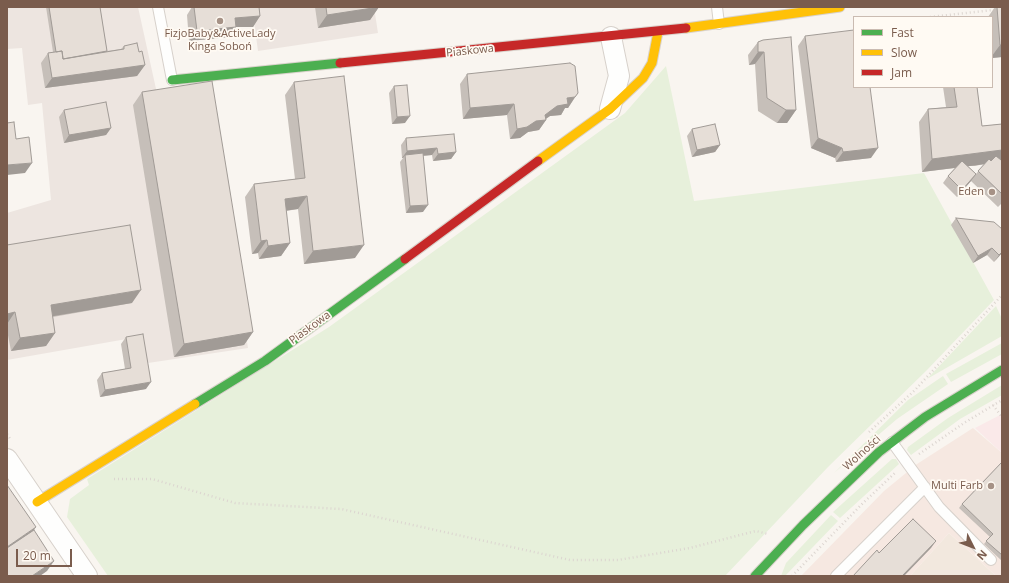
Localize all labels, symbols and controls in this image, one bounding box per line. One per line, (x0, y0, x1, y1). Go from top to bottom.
marker: FizjoBaby&ActiveLady Kinga Soboń (215, 16, 225, 26)
legend (853, 16, 993, 88)
text: Fast (891, 24, 914, 41)
place label: FizjoBaby&ActiveLady Kinga Soboń (164, 27, 276, 53)
street label: Piaskowa (446, 42, 494, 60)
text: Slow (891, 44, 917, 61)
text: Jam (891, 64, 912, 81)
place label: Eden (958, 185, 984, 199)
marker: Eden (987, 187, 997, 197)
street label: Piaskowa (287, 309, 333, 347)
street label: Wolności (840, 433, 884, 473)
place label: Multi Farb (931, 479, 983, 493)
marker: Multi Farb (986, 481, 996, 491)
north arrow (953, 527, 993, 567)
scale bar (18, 541, 74, 567)
text: 20 m (23, 547, 51, 564)
text: N (974, 547, 991, 564)

